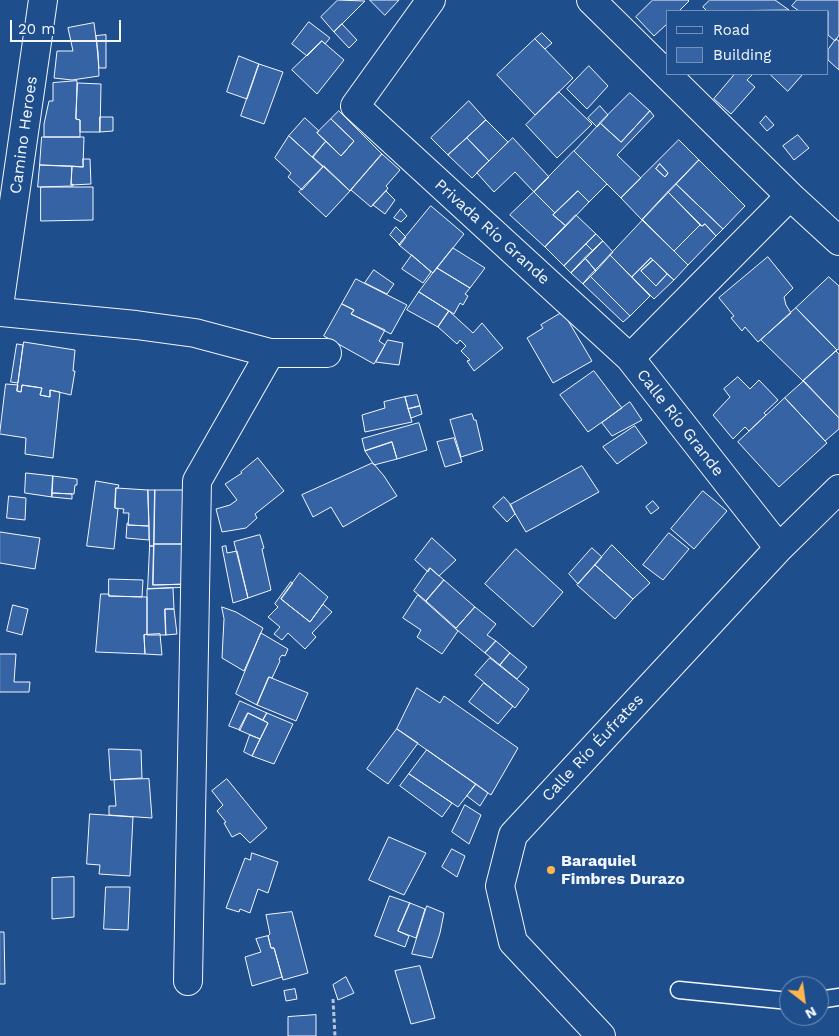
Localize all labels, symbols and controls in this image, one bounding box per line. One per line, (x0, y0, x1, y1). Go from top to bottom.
scale bar (12, 10, 124, 42)
legend (666, 10, 829, 75)
text: 20 m (18, 20, 56, 38)
text: Road (713, 21, 750, 39)
text: Building (713, 46, 771, 64)
street label: Camino Heroes (6, 75, 42, 195)
street label: Privada Río Grande (430, 175, 554, 289)
street label: Calle Río Grande (632, 366, 728, 480)
street label: Calle Río Éufrates (538, 690, 648, 806)
place label: Baraquiel Fimbres Durazo (561, 851, 685, 889)
marker: Baraquiel Fimbres Durazo (545, 864, 557, 876)
north arrow (779, 976, 829, 1026)
text: N (803, 1004, 819, 1023)

